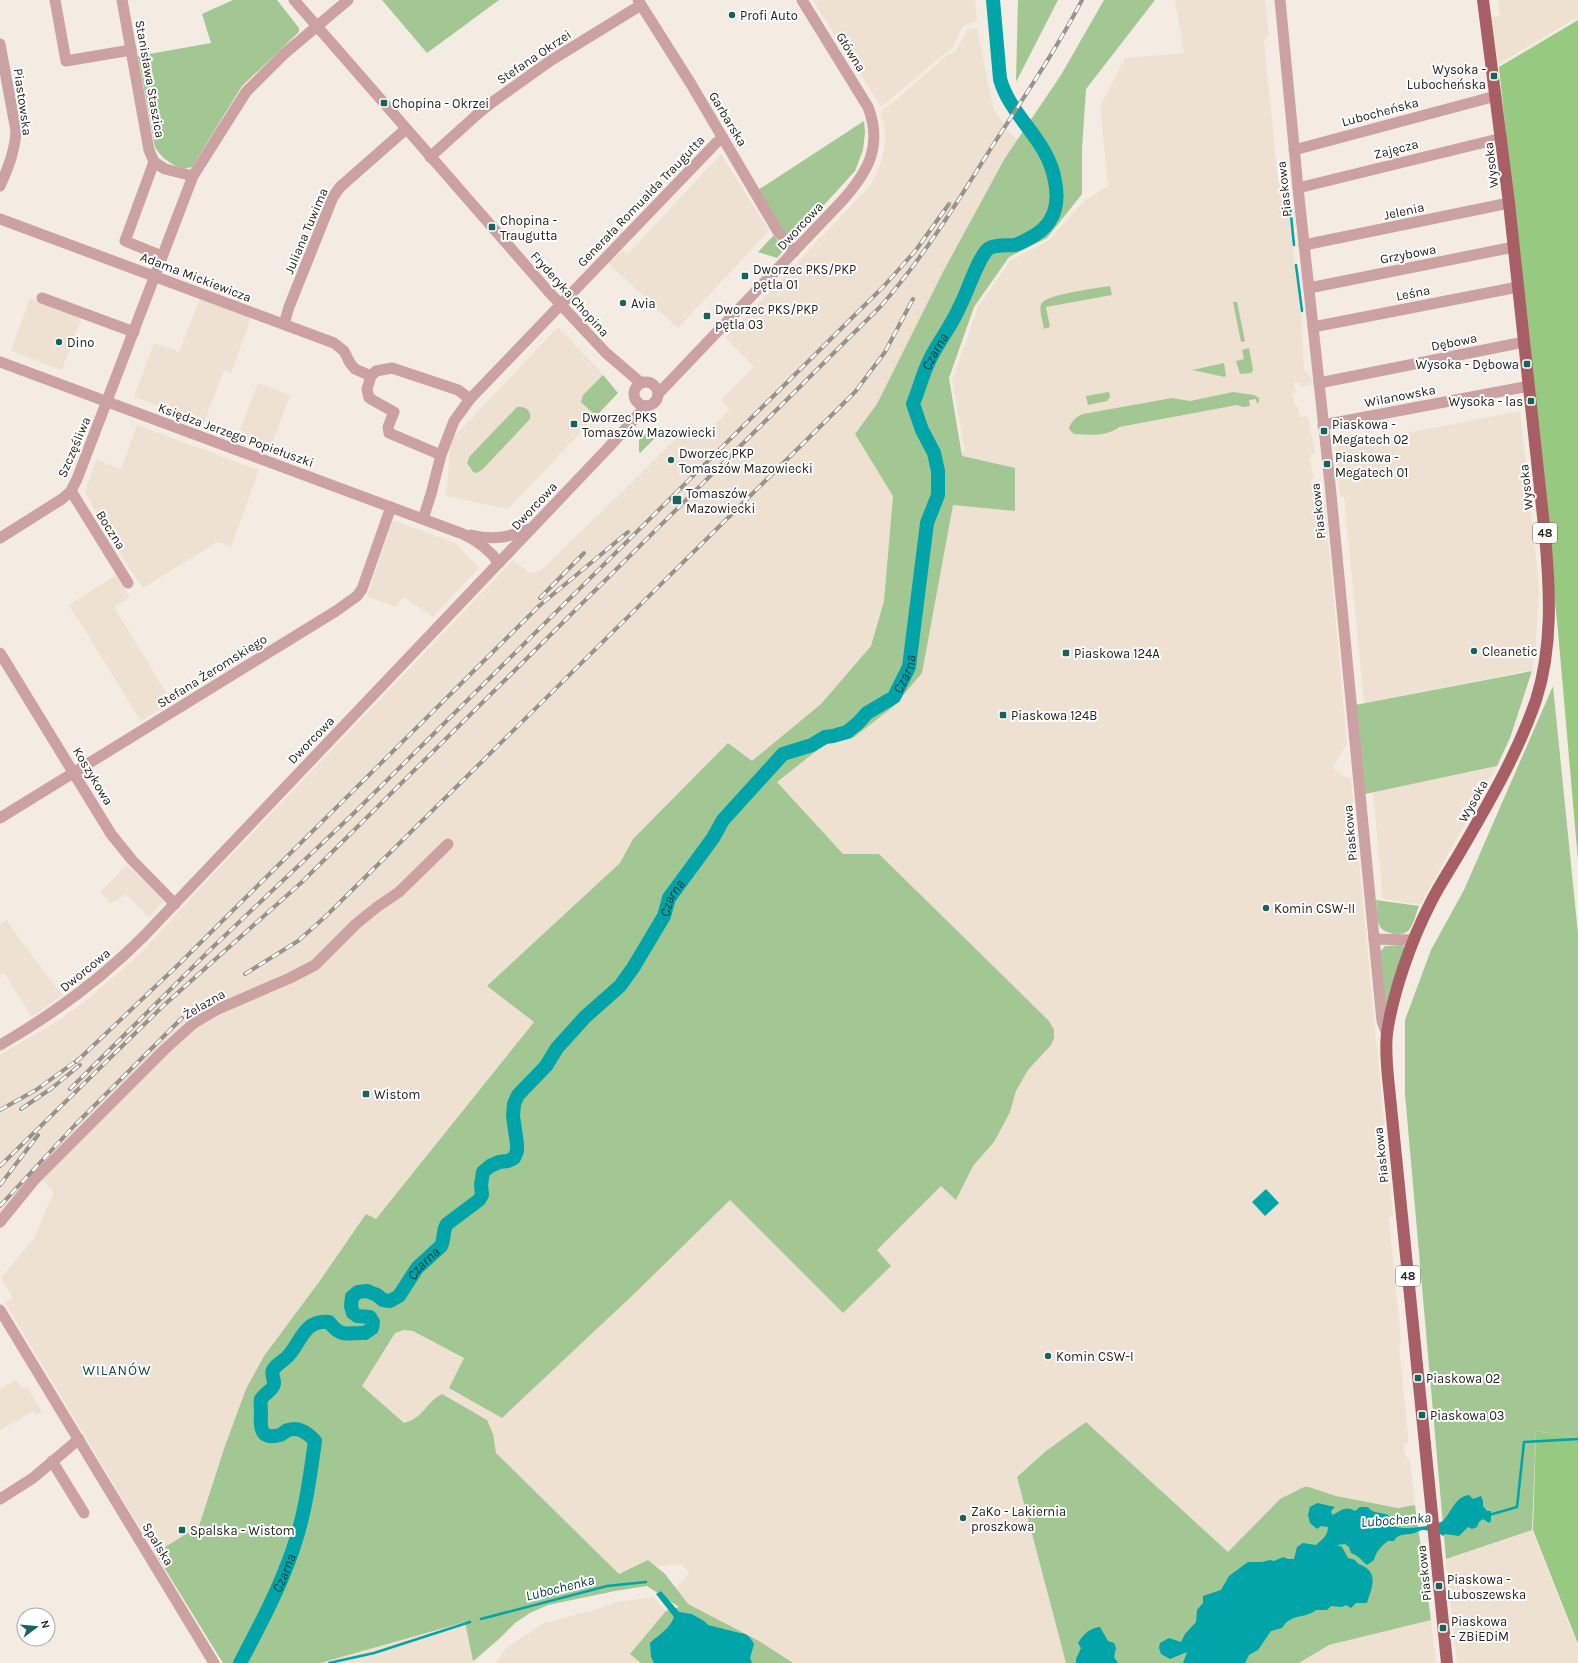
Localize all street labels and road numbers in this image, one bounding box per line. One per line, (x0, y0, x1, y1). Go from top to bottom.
street label: Stanisława Staszica (132, 19, 168, 139)
street label: Stefana Okrzei (494, 27, 574, 87)
street label: Główna (833, 30, 869, 74)
street label: Piastowska (11, 67, 35, 137)
street label: Garbarska (706, 89, 750, 149)
street label: Lubocheńska (1340, 95, 1420, 129)
street label: Generała Romualda Traugutta (574, 132, 708, 270)
street label: Zajęcza (1372, 136, 1420, 162)
street label: Wysoka (1481, 141, 1501, 189)
street label: Piaskowa (1274, 160, 1294, 218)
street label: Juliana Tuwima (281, 186, 331, 276)
street label: Dworcowa (774, 199, 826, 253)
street label: Jelenia (1382, 199, 1426, 223)
street label: Grzybowa (1379, 241, 1437, 267)
street label: Fryderyka Chopina (528, 248, 612, 340)
street label: Adama Mickiewicza (138, 249, 254, 305)
street label: Leśna (1395, 282, 1431, 304)
street label: Dębowa (1430, 330, 1478, 354)
street label: Wilanowska (1363, 382, 1437, 410)
street label: Księdza Jerzego Popiełuszki (156, 400, 316, 470)
street label: Szczęśliwa (54, 414, 94, 480)
street label: Wysoka (1516, 463, 1536, 511)
street label: Dworcowa (508, 479, 560, 533)
street label: Piaskowa (1308, 482, 1328, 540)
street label: Boczna (93, 508, 129, 552)
road number: 48 (1533, 523, 1557, 543)
street label: Stefana Żeromskiego (154, 631, 270, 711)
street label: Dworcowa (285, 713, 337, 767)
street label: Koszykowa (70, 744, 116, 808)
street label: Wysoka (1455, 777, 1491, 825)
street label: Piaskowa (1340, 804, 1360, 862)
street label: Dworcowa (57, 945, 113, 995)
street label: Żelazna (180, 986, 228, 1022)
street label: Piaskowa (1371, 1126, 1391, 1184)
road number: 48 (1396, 1266, 1420, 1286)
street label: Spalska (139, 1520, 177, 1568)
street label: Piaskowa (1414, 1544, 1434, 1602)

